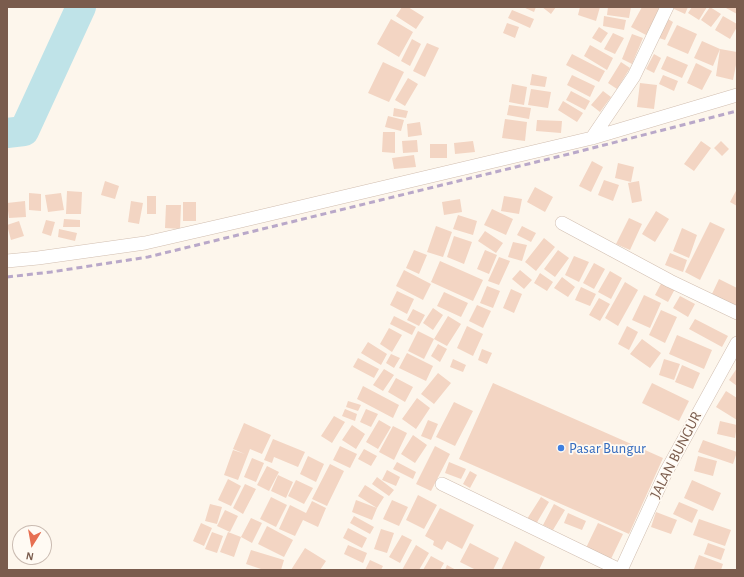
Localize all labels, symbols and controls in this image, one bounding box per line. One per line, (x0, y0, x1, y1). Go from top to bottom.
street label: JALAN BUNGUR (646, 409, 706, 501)
place label: Pasar Bungur (569, 439, 646, 457)
marker: Pasar Bungur (556, 443, 566, 453)
north arrow (12, 525, 52, 565)
text: N (25, 550, 35, 562)

